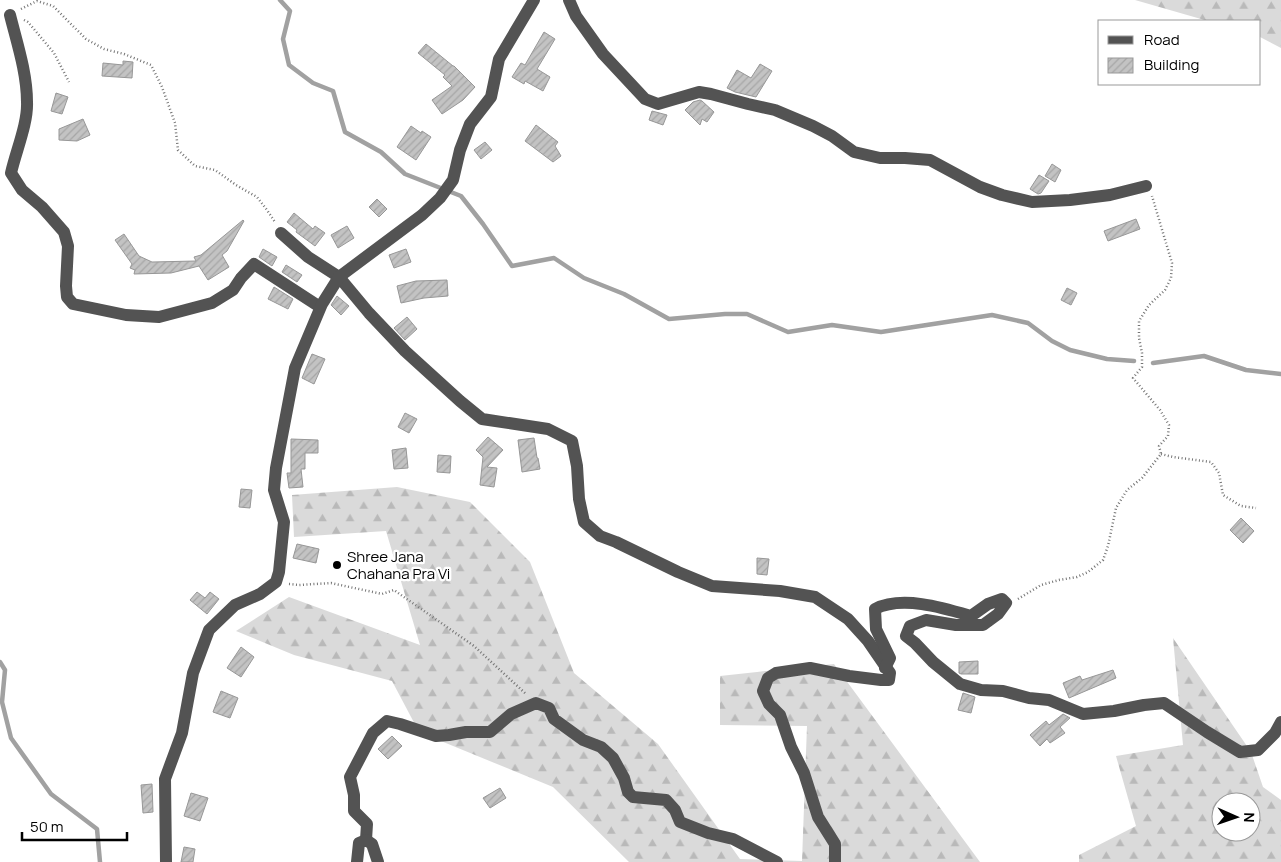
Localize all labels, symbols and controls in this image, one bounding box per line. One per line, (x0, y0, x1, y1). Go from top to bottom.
legend (1098, 20, 1261, 85)
text: Road (1144, 29, 1180, 50)
text: Building (1144, 54, 1199, 75)
place label: Shree Jana Chahana Pra Vi (347, 546, 450, 584)
marker: Shree Jana Chahana Pra Vi (331, 559, 343, 571)
north arrow (1211, 792, 1261, 842)
scale bar (22, 810, 128, 842)
text: N (1240, 812, 1259, 823)
text: 50 m (30, 816, 64, 837)

